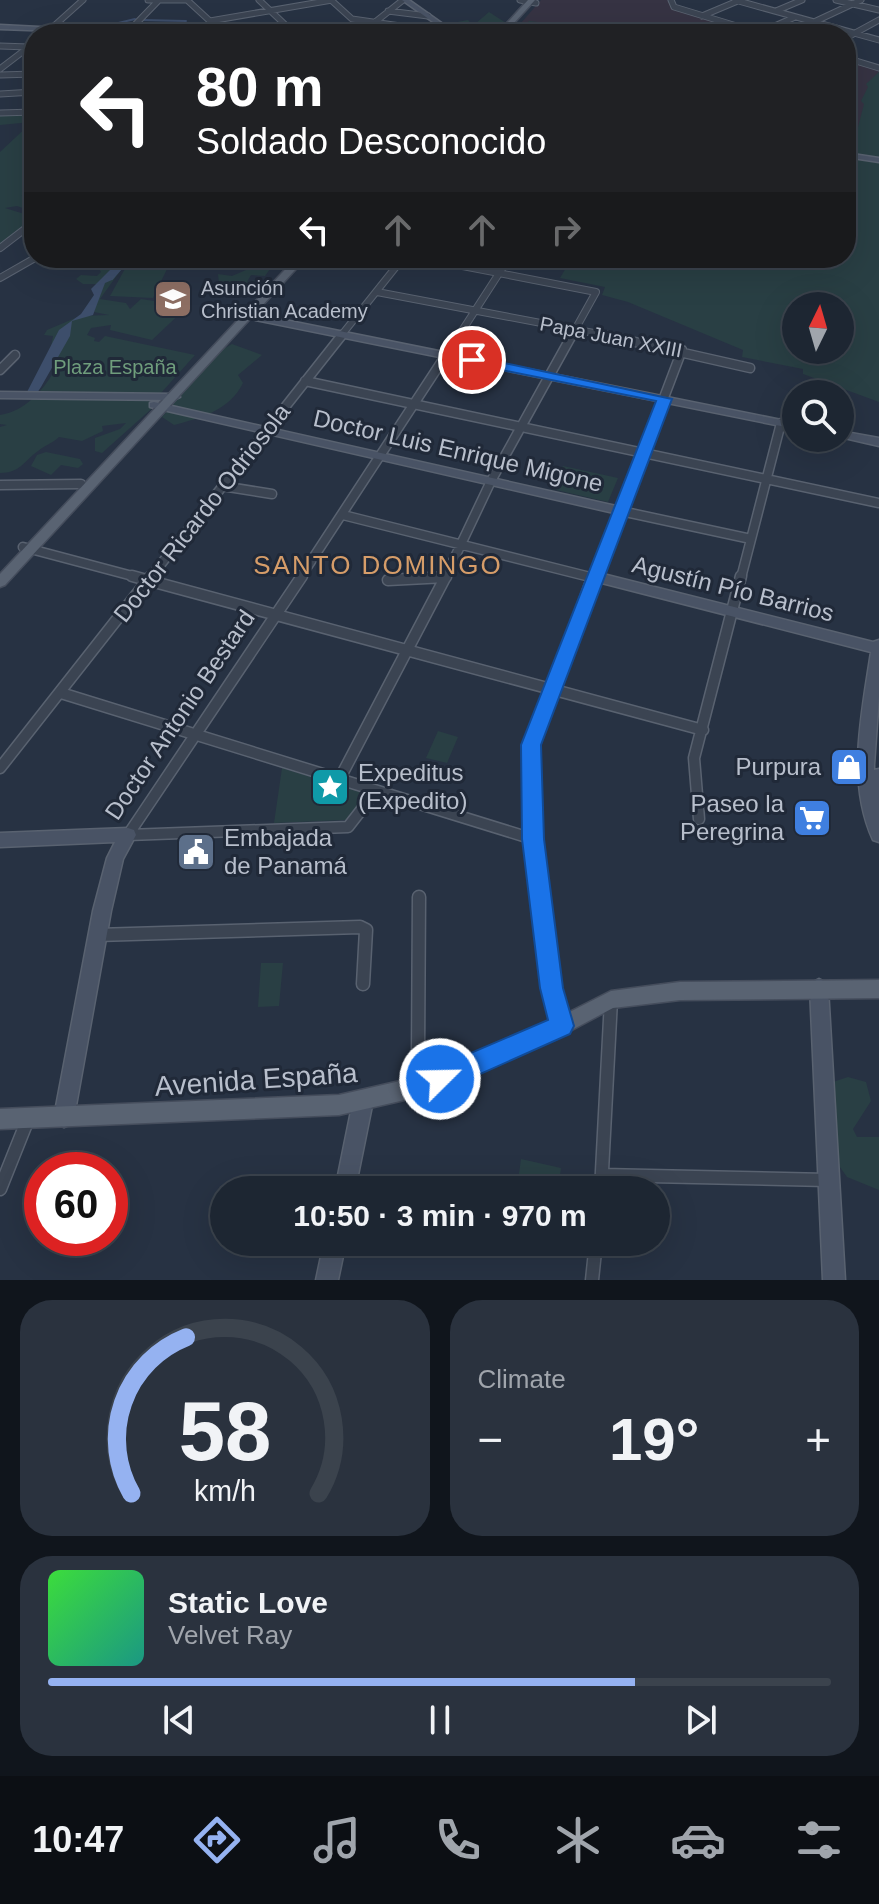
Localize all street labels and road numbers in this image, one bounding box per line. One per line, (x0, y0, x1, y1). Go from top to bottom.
street label: Papa Juan XXIII (538, 312, 684, 362)
street label: Doctor Ricardo Odriosola (108, 398, 296, 627)
street label: Doctor Luis Enrique Migone (311, 404, 605, 497)
street label: Agustín Pío Barrios (630, 550, 837, 627)
street label: Doctor Antonio Bestard (99, 605, 260, 825)
street label: Avenida España (153, 1057, 359, 1102)

